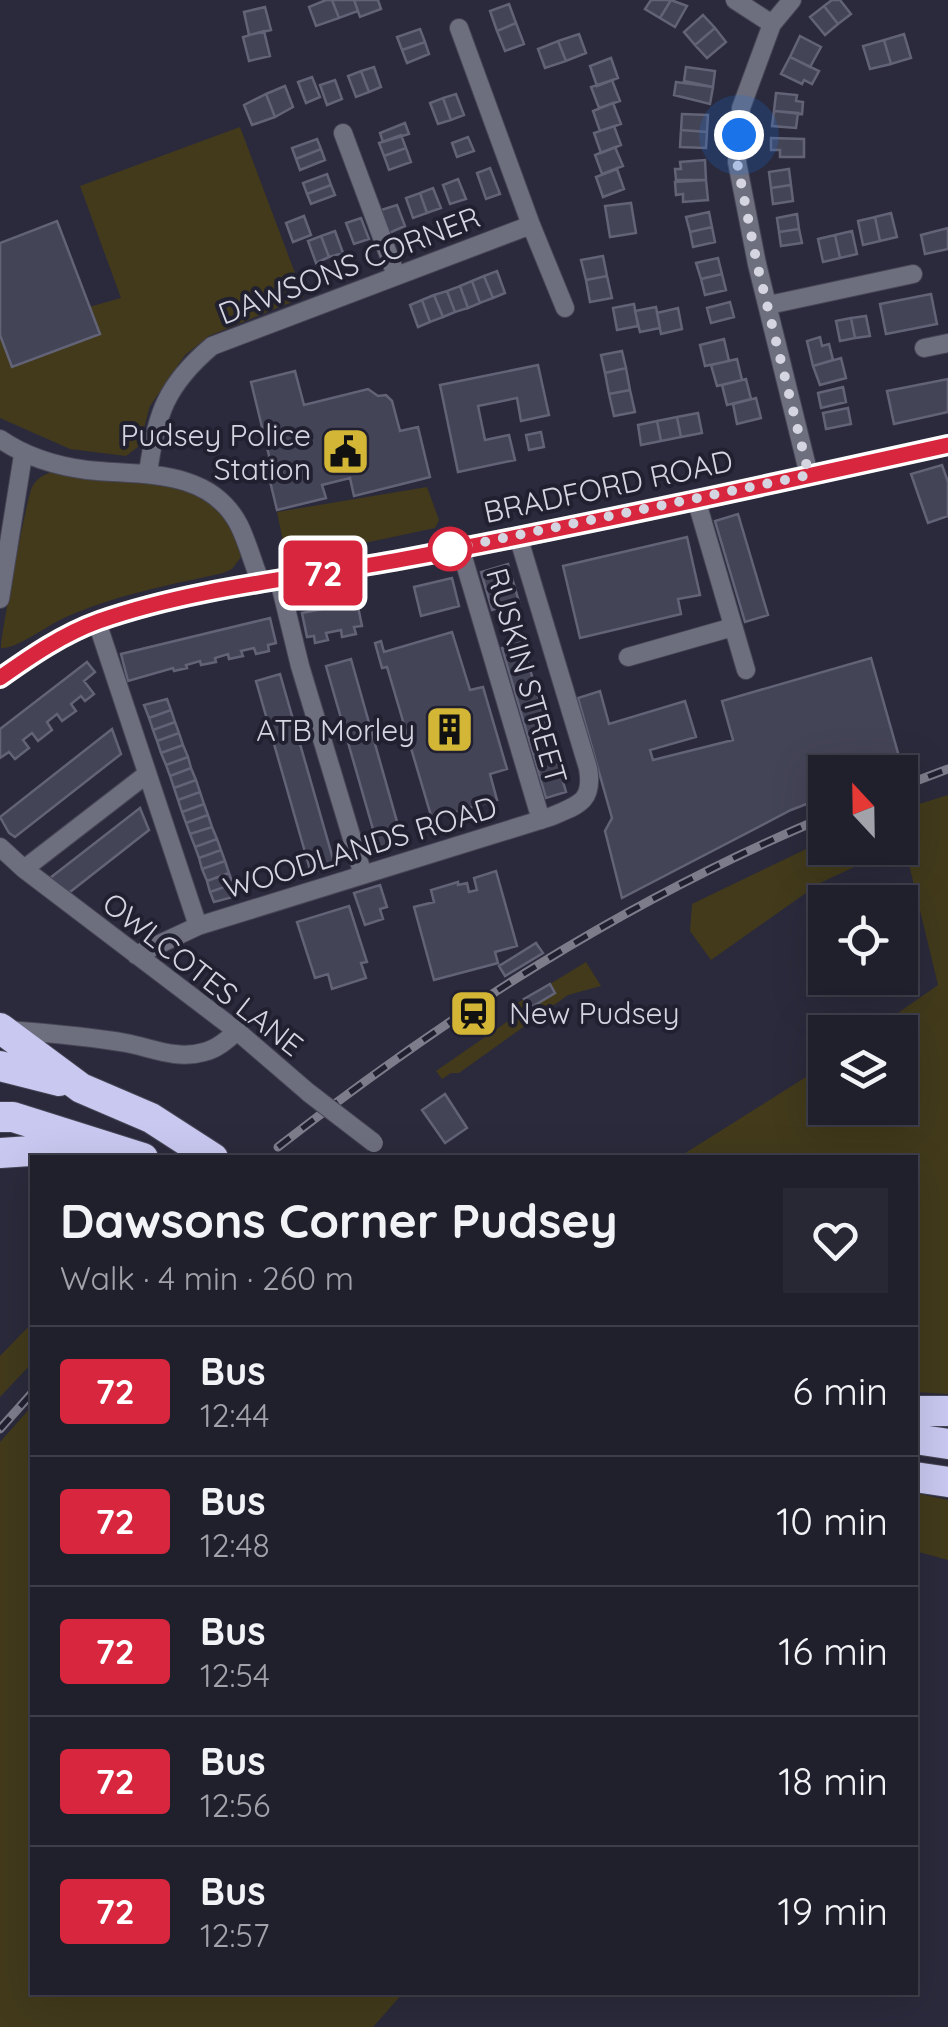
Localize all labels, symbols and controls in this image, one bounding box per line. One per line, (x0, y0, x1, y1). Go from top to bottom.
your location (714, 110, 764, 160)
street label: DAWSONS CORNER (213, 198, 485, 332)
place label: Pudsey Police Station (120, 416, 311, 488)
public building icon: Pudsey Police Station (320, 426, 372, 478)
street label: BRADFORD ROAD (480, 441, 736, 531)
unlabelled marker (429, 528, 471, 570)
line badge: 72 (278, 540, 368, 606)
text: 72 (303, 551, 343, 595)
street label: RUSKIN STREET (478, 564, 576, 788)
building icon: ATB Morley (424, 704, 476, 756)
place label: ATB Morley (256, 711, 415, 749)
north arrow (808, 755, 918, 865)
map controls (808, 755, 918, 1125)
street label: WOODLANDS ROAD (219, 787, 501, 907)
street label: OWLCOTES LANE (95, 884, 311, 1064)
button: locate (808, 885, 918, 995)
station icon: New Pudsey (448, 987, 500, 1039)
place label: New Pudsey (509, 994, 679, 1032)
button: layers (808, 1015, 918, 1125)
button: heart (783, 1188, 888, 1293)
text: Dawsons Corner Pudsey (60, 1190, 618, 1250)
text: Walk · 4 min · 260 m (60, 1258, 354, 1298)
text: Bus (200, 1347, 266, 1395)
text: 6 min (792, 1367, 888, 1415)
text: 72 (95, 1369, 135, 1413)
text: 12:44 (200, 1395, 269, 1435)
text: Bus (200, 1477, 266, 1525)
text: 10 min (776, 1497, 888, 1545)
text: 72 (95, 1499, 135, 1543)
text: 12:48 (200, 1525, 270, 1565)
text: Bus (200, 1607, 266, 1655)
text: 16 min (778, 1627, 888, 1675)
text: 72 (95, 1629, 135, 1673)
text: 12:54 (200, 1655, 270, 1695)
text: Bus (200, 1737, 266, 1785)
text: 18 min (778, 1757, 888, 1805)
text: 72 (95, 1759, 135, 1803)
text: 12:56 (200, 1785, 270, 1825)
text: Bus (200, 1867, 266, 1915)
text: 19 min (778, 1887, 888, 1935)
text: 72 (95, 1889, 135, 1933)
text: 12:57 (200, 1915, 269, 1955)

